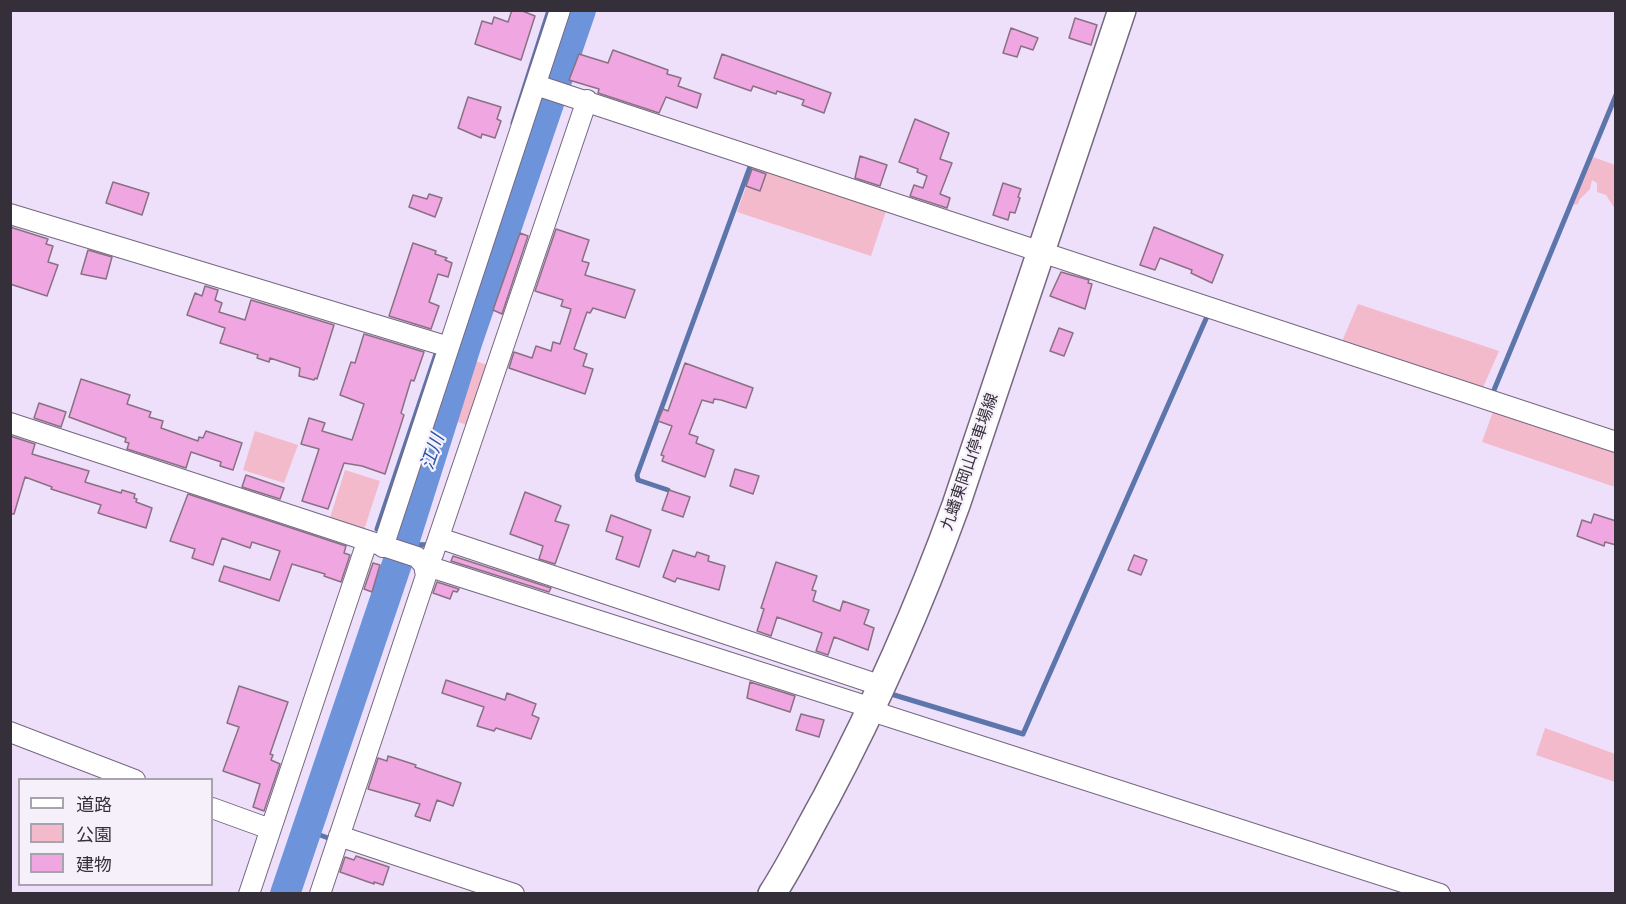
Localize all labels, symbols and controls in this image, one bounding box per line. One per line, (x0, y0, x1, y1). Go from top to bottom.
street label: 九蟠東岡山停車場線 (937, 391, 1003, 533)
water label: 江川 (417, 431, 449, 473)
legend (18, 778, 213, 886)
text: 道路 (76, 793, 112, 816)
text: 公園 (76, 823, 112, 846)
text: 建物 (76, 853, 112, 876)

